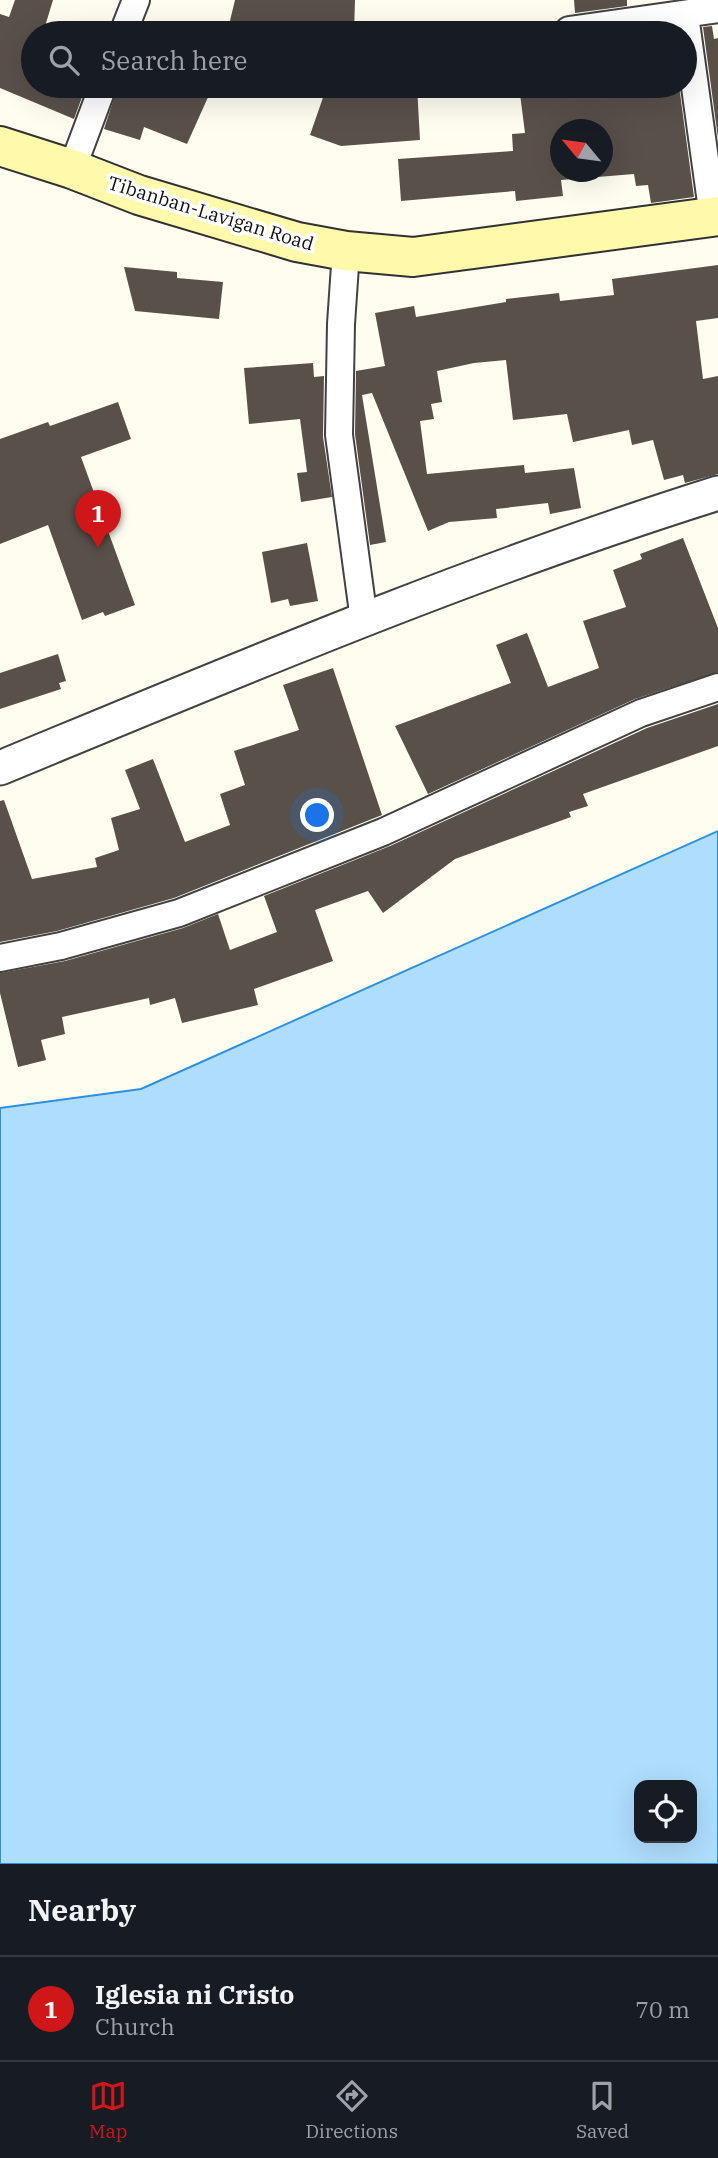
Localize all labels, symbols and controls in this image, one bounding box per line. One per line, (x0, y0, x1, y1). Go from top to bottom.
search box (21, 21, 697, 98)
icon: search (45, 41, 83, 79)
text: Search here (101, 43, 247, 77)
north arrow (550, 119, 613, 182)
street label: Tibanban-Lavigan Road (105, 170, 317, 256)
pin: 1 (75, 490, 121, 548)
your location (300, 798, 334, 832)
map controls (634, 1780, 697, 1843)
button: locate (634, 1780, 697, 1843)
text: Nearby (28, 1890, 136, 1929)
text: Iglesia ni Cristo (95, 1977, 294, 2011)
text: 1 (44, 1994, 58, 2024)
text: 70 m (635, 1994, 690, 2024)
text: Church (95, 2011, 175, 2041)
tab: Map (89, 2077, 128, 2143)
tab: Directions (305, 2077, 398, 2143)
tab: Saved (576, 2077, 629, 2143)

